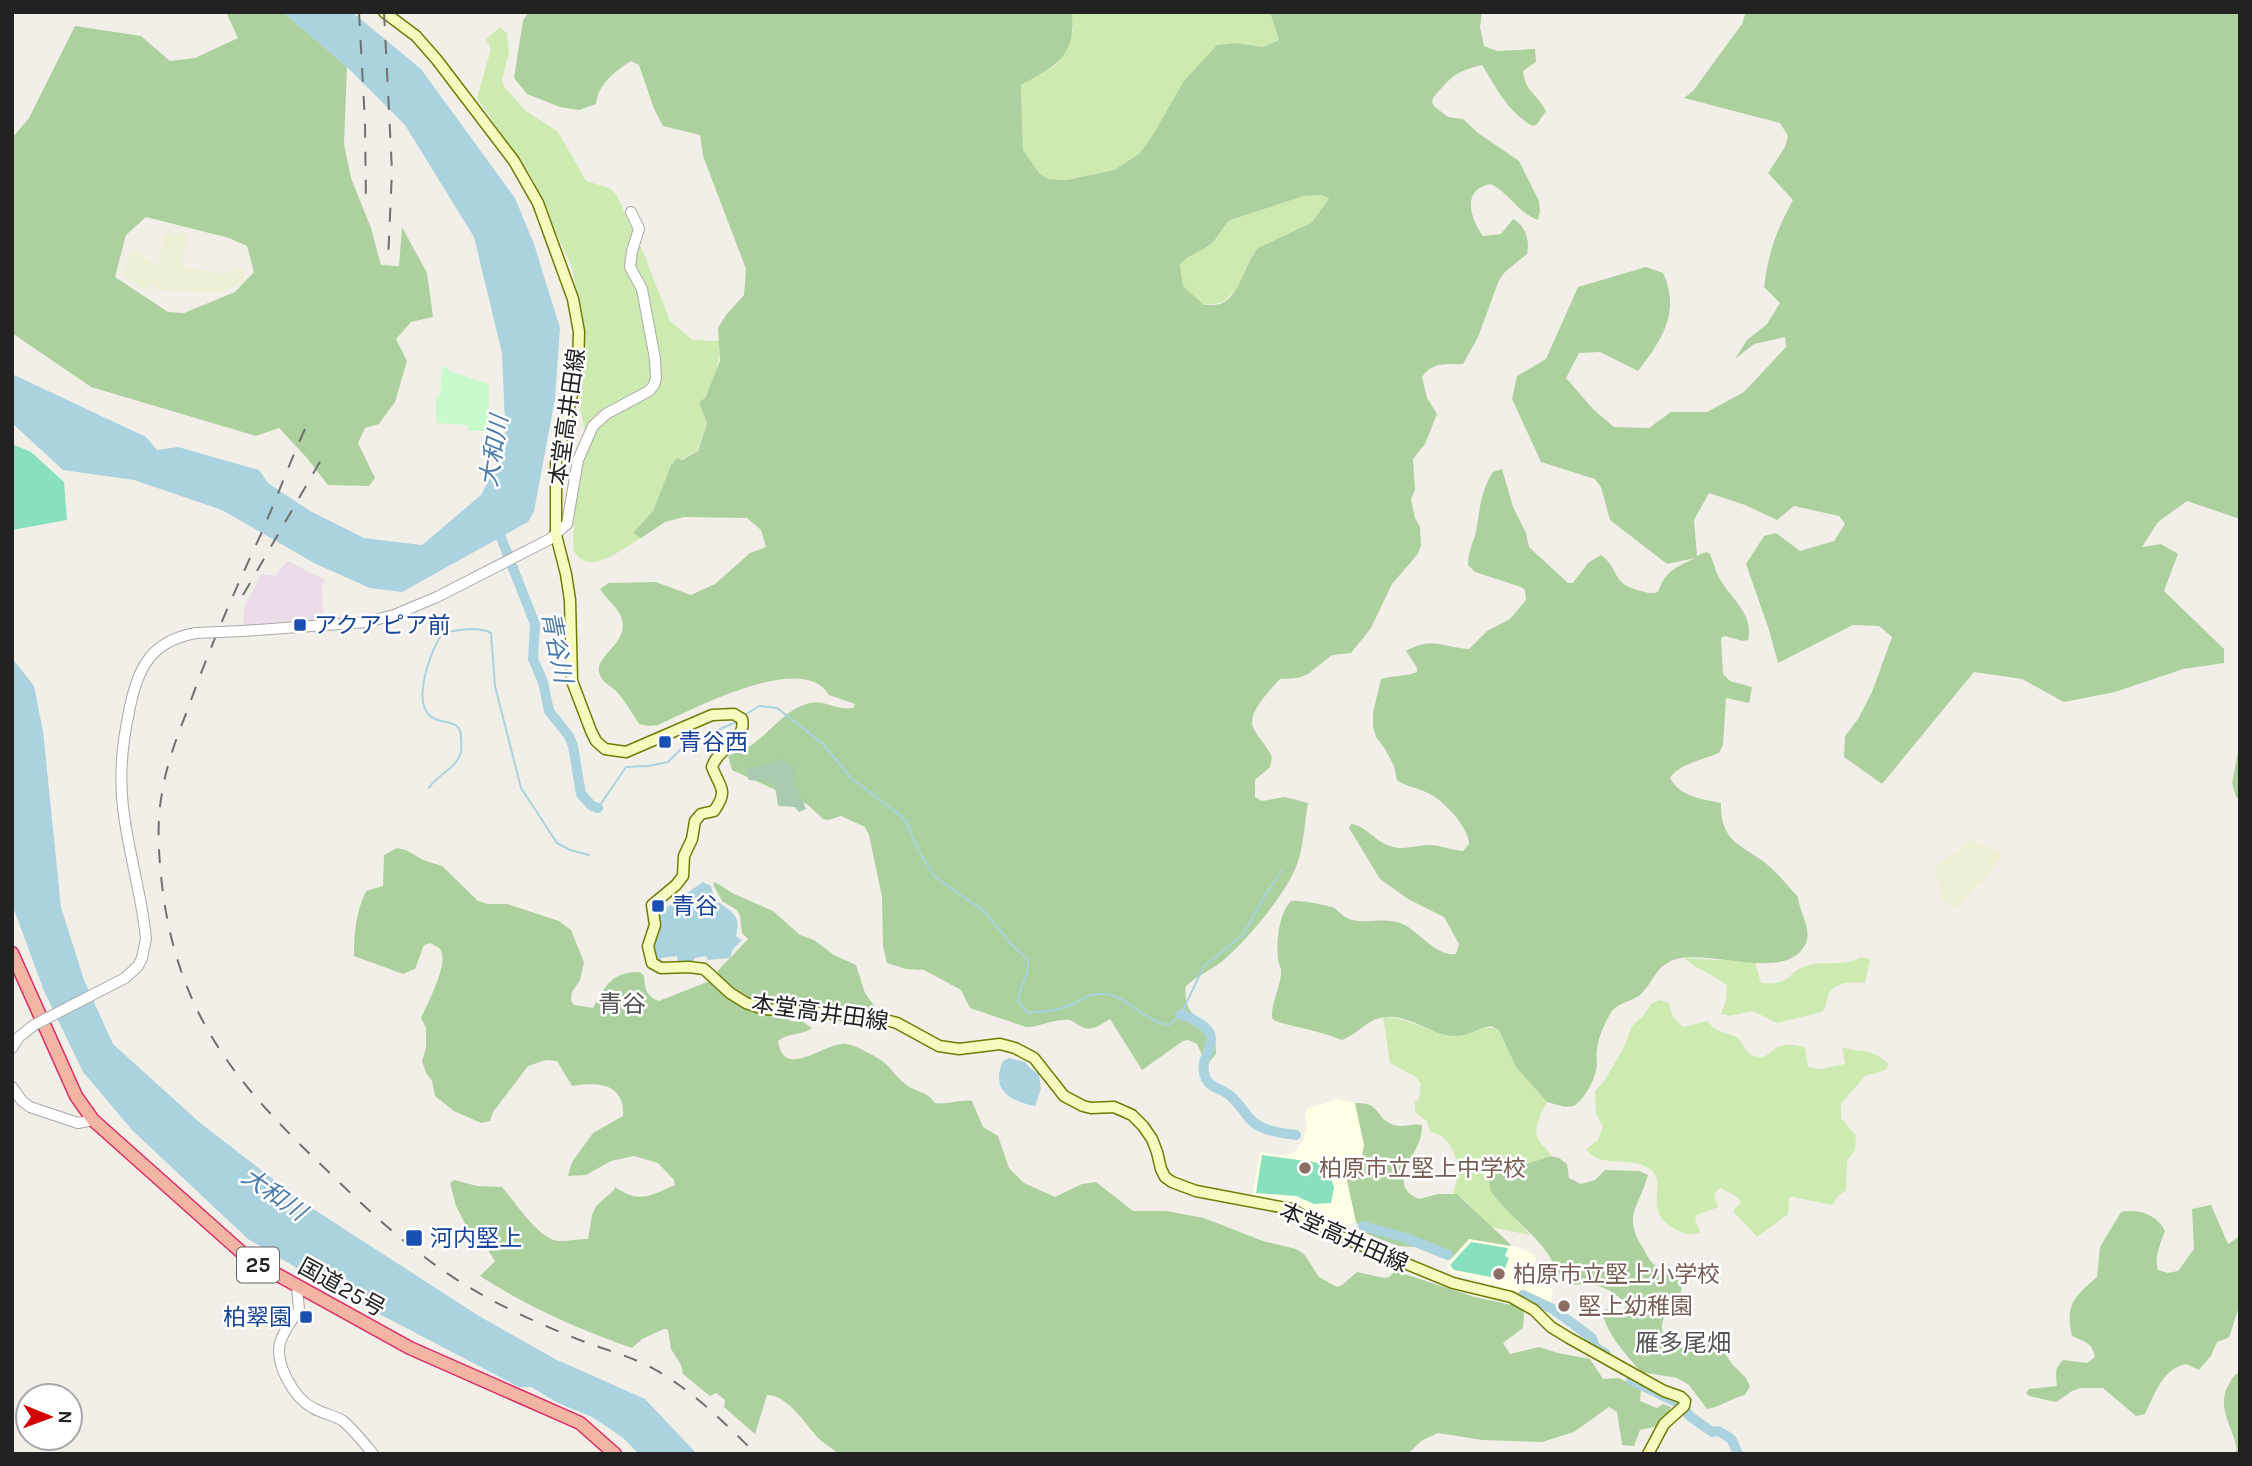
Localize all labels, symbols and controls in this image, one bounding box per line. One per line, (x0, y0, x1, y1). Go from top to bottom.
street label: 本堂高井田線 (545, 347, 590, 487)
water label: 大和川 (475, 410, 514, 489)
water label: 青谷川 (536, 609, 578, 688)
place label: アクアピア前 (314, 612, 451, 639)
marker: アクアピア前 (292, 617, 308, 633)
place label: 青谷西 (679, 729, 748, 756)
marker: 青谷西 (657, 734, 673, 750)
place label: 青谷 (672, 893, 718, 920)
marker: 青谷 (650, 898, 666, 914)
district label: 青谷 (598, 990, 646, 1018)
street label: 本堂高井田線 (750, 990, 890, 1035)
place label: 柏原市立堅上中学校 (1319, 1155, 1526, 1182)
marker: 柏原市立堅上中学校 (1297, 1160, 1313, 1176)
water label: 大和川 (236, 1162, 314, 1228)
street label: 本堂高井田線 (1275, 1197, 1412, 1278)
place label: 河内堅上 (430, 1225, 522, 1252)
marker: 河内堅上 (404, 1228, 424, 1248)
road number: 25 (237, 1248, 279, 1282)
street label: 国道25号 (294, 1253, 390, 1322)
place label: 柏原市立堅上小学校 (1513, 1261, 1720, 1288)
marker: 柏原市立堅上小学校 (1491, 1266, 1507, 1282)
place label: 堅上幼稚園 (1578, 1293, 1693, 1320)
marker: 堅上幼稚園 (1556, 1298, 1572, 1314)
place label: 柏翠園 (223, 1304, 292, 1331)
marker: 柏翠園 (298, 1309, 314, 1325)
district label: 雁多尾畑 (1635, 1329, 1731, 1357)
north arrow (14, 1382, 84, 1452)
text: N (54, 1410, 76, 1424)

